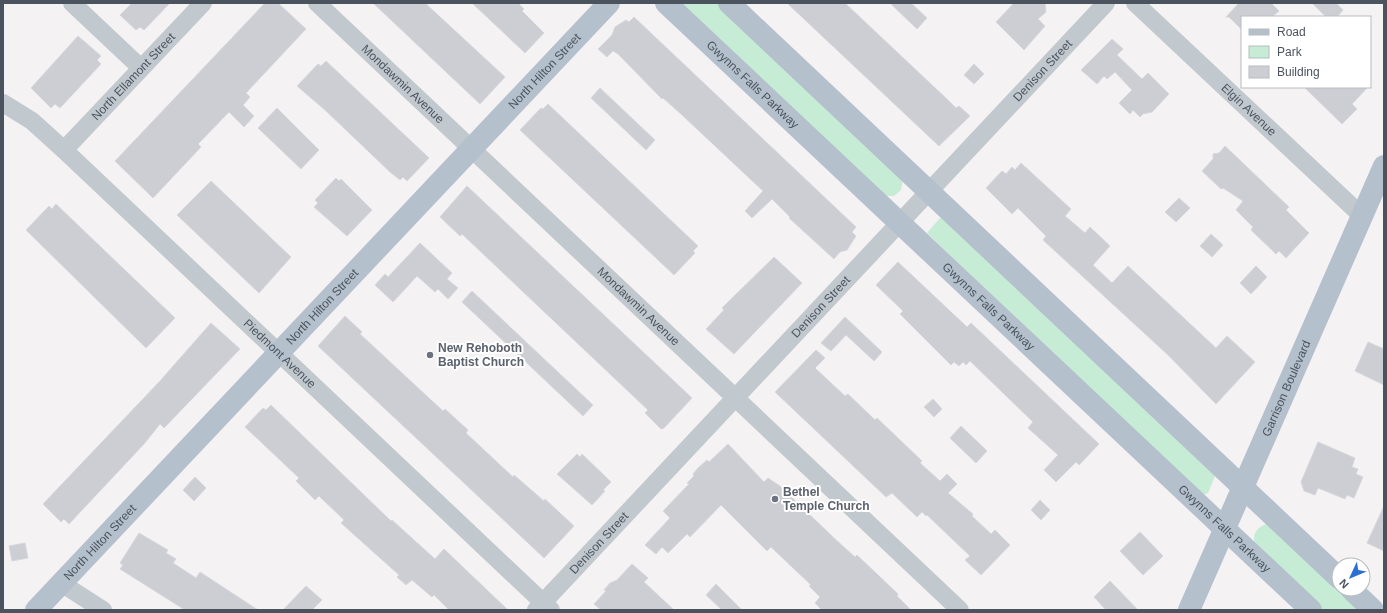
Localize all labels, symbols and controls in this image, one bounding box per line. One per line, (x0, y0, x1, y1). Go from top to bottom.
legend (1241, 16, 1371, 88)
text: Road (1277, 25, 1306, 39)
street label: North Ellamont Street (89, 30, 178, 123)
street label: North Hilton Street (506, 30, 584, 112)
street label: Denison Street (1010, 36, 1075, 104)
street label: Gwynns Falls Parkway (704, 38, 802, 131)
street label: Mondawmin Avenue (359, 42, 447, 126)
text: Park (1277, 45, 1303, 59)
text: Building (1277, 65, 1320, 79)
street label: Elgin Avenue (1218, 81, 1279, 139)
street label: Gwynns Falls Parkway (940, 260, 1038, 353)
street label: Mondawmin Avenue (594, 264, 683, 349)
street label: North Hilton Street (283, 266, 362, 348)
street label: Denison Street (788, 272, 854, 341)
street label: Piedmont Avenue (241, 316, 319, 391)
street label: Garrison Boulevard (1259, 338, 1314, 439)
place label: New Rehoboth Baptist Church (438, 341, 524, 369)
marker: New Rehoboth Baptist Church (425, 350, 435, 360)
street label: Gwynns Falls Parkway (1176, 482, 1274, 575)
place label: Bethel Temple Church (783, 485, 869, 513)
marker: Bethel Temple Church (770, 494, 780, 504)
street label: North Hilton Street (61, 501, 139, 583)
street label: Denison Street (567, 509, 632, 577)
north arrow (1331, 557, 1371, 597)
text: N (1337, 577, 1351, 591)

